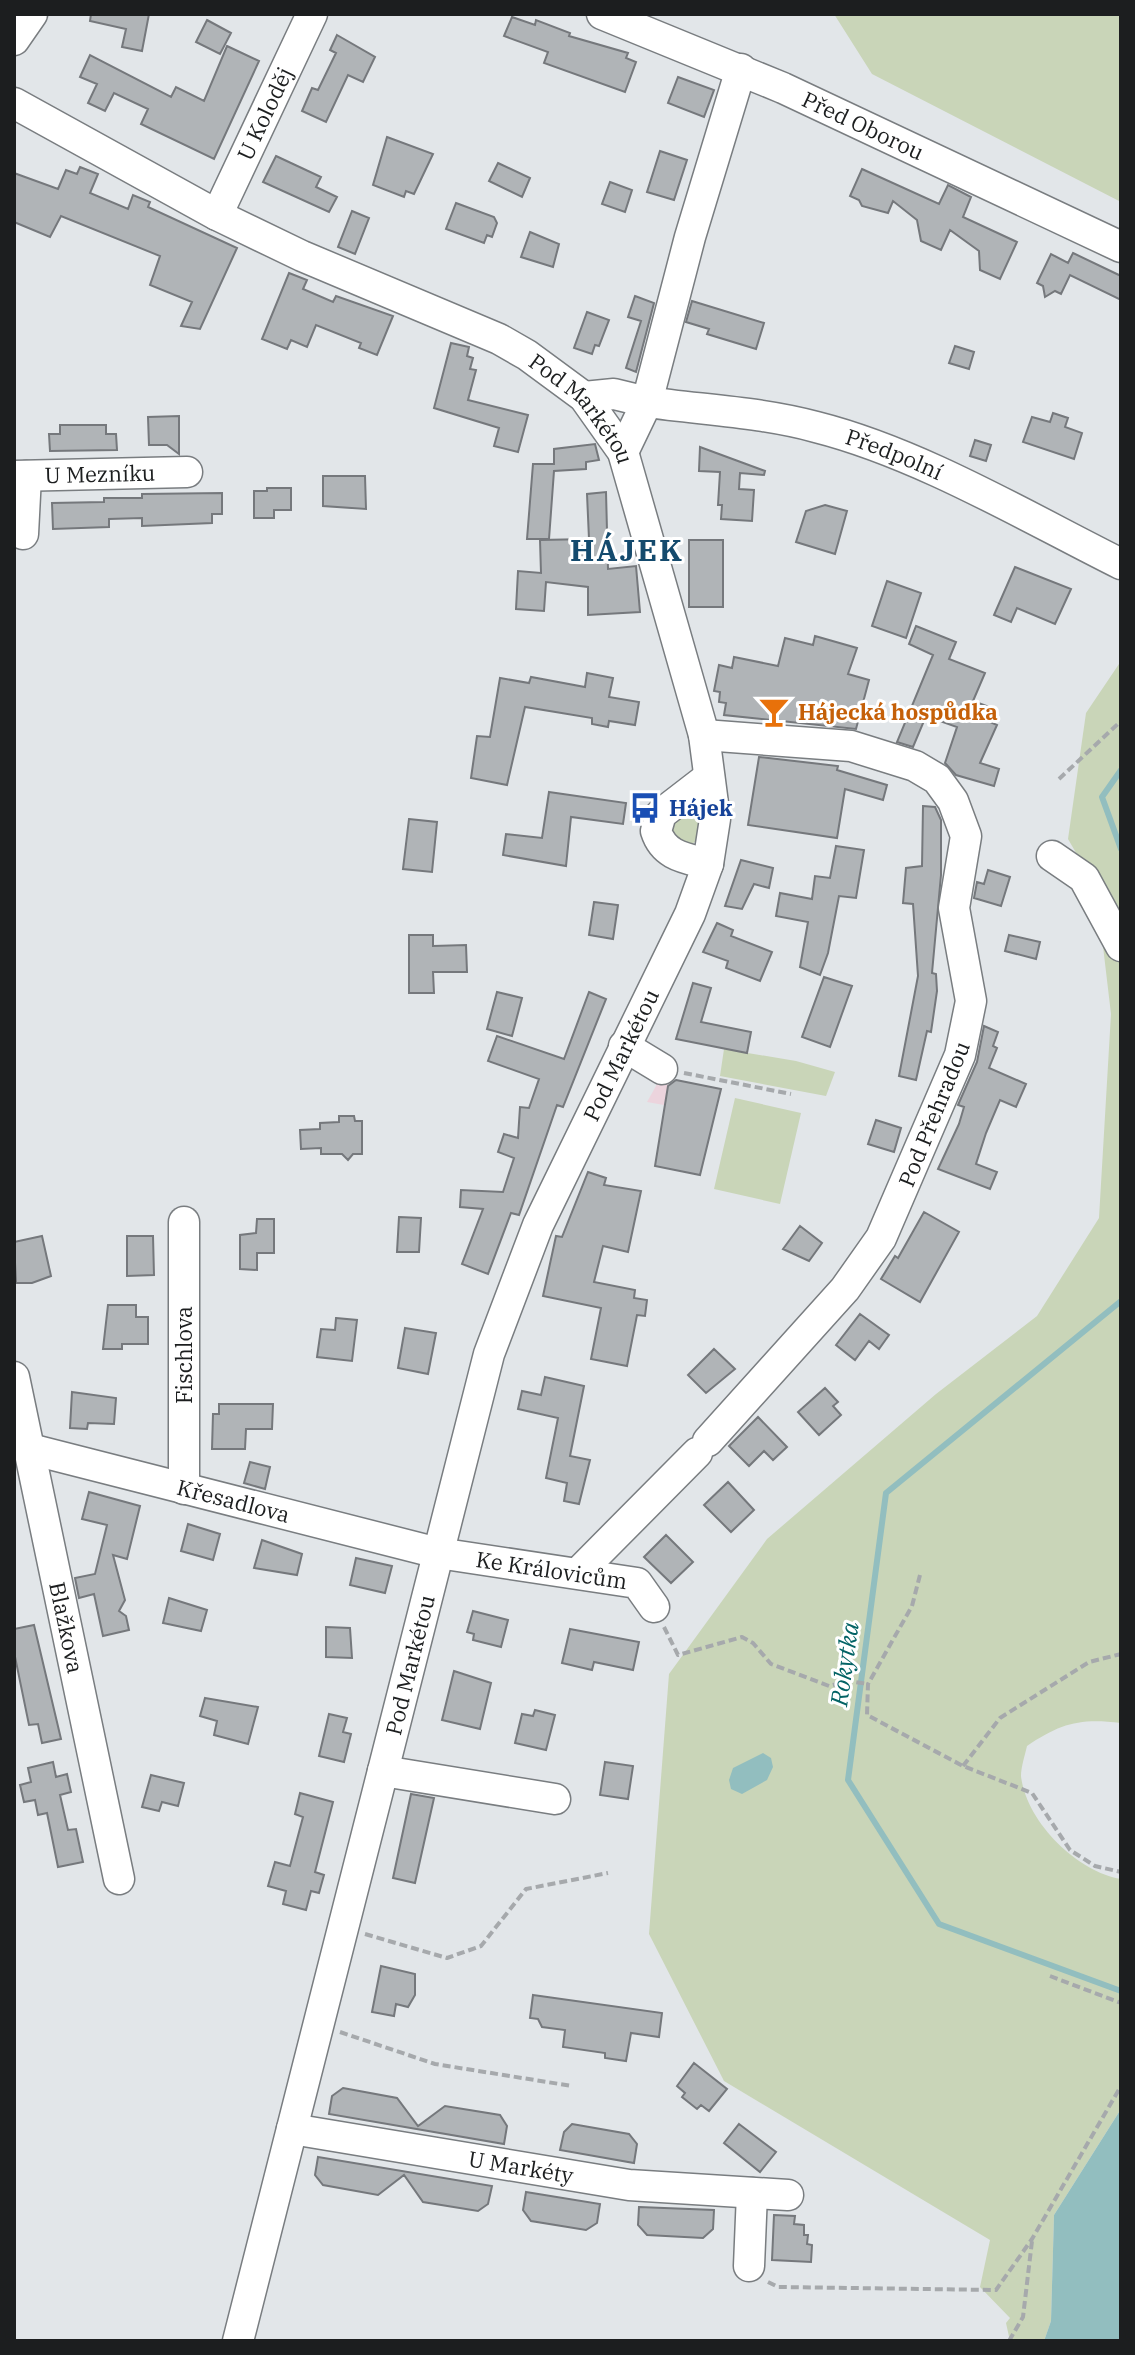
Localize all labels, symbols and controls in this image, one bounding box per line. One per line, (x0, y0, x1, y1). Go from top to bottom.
street label: U Koloděj (230, 62, 299, 165)
street label: Před Oborou (798, 84, 929, 166)
street label: Pod Markétou (524, 346, 641, 467)
street label: Předpolní (842, 421, 948, 486)
street label: U Mezníku (44, 458, 156, 489)
district label: HÁJEK (570, 530, 684, 569)
bar icon: Hájecká hospůdka (757, 695, 791, 729)
place label: Hájecká hospůdka (798, 697, 998, 726)
bus stop icon: Hájek (628, 791, 662, 825)
place label: Hájek (669, 793, 733, 822)
street label: Pod Markétou (576, 984, 665, 1126)
street label: Pod Přehradou (891, 1037, 976, 1191)
street label: Fischlova (169, 1306, 198, 1404)
street label: Křesadlova (174, 1472, 293, 1529)
street label: Ke Královicům (474, 1544, 629, 1595)
street label: Blažkova (43, 1579, 91, 1676)
street label: Pod Markétou (378, 1592, 441, 1738)
water label: Rokytka (822, 1620, 866, 1709)
street label: U Markéty (466, 2144, 576, 2190)

